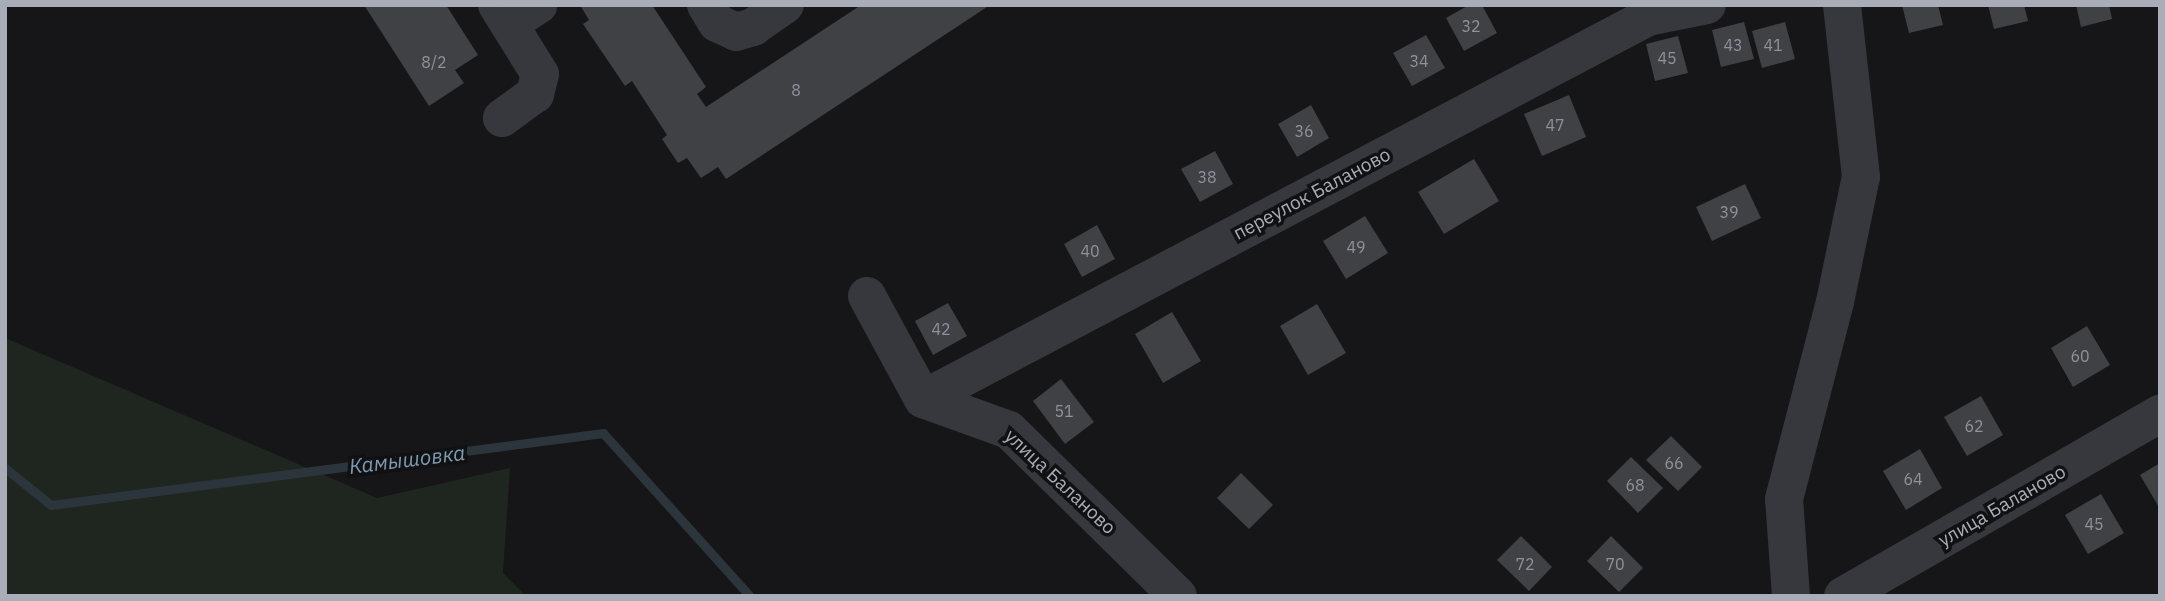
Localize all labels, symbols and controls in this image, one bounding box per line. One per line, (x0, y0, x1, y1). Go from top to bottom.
house number: 32 (1461, 16, 1481, 36)
house number: 43 (1723, 35, 1743, 55)
house number: 41 (1763, 35, 1783, 55)
house number: 45 (1657, 48, 1677, 68)
house number: 34 (1409, 51, 1429, 71)
house number: 8/2 (421, 52, 447, 72)
house number: 8 (791, 80, 801, 100)
house number: 47 (1545, 115, 1565, 135)
house number: 36 (1294, 121, 1314, 141)
street label: переулок Баланово (1230, 143, 1394, 245)
house number: 38 (1197, 167, 1217, 187)
house number: 39 (1719, 202, 1739, 222)
house number: 49 (1346, 237, 1366, 257)
house number: 40 (1080, 241, 1100, 261)
house number: 42 (931, 319, 951, 339)
house number: 60 (2070, 346, 2090, 366)
house number: 51 (1054, 401, 1074, 421)
house number: 62 (1964, 416, 1984, 436)
street label: улица Баланово (1000, 425, 1120, 539)
water label: Камышовка (347, 439, 467, 479)
house number: 66 (1664, 453, 1684, 473)
street label: улица Баланово (1934, 460, 2070, 552)
house number: 64 (1903, 469, 1923, 489)
house number: 68 (1625, 475, 1645, 495)
house number: 45 (2084, 514, 2104, 534)
house number: 72 (1515, 554, 1535, 574)
house number: 70 (1605, 554, 1625, 574)

